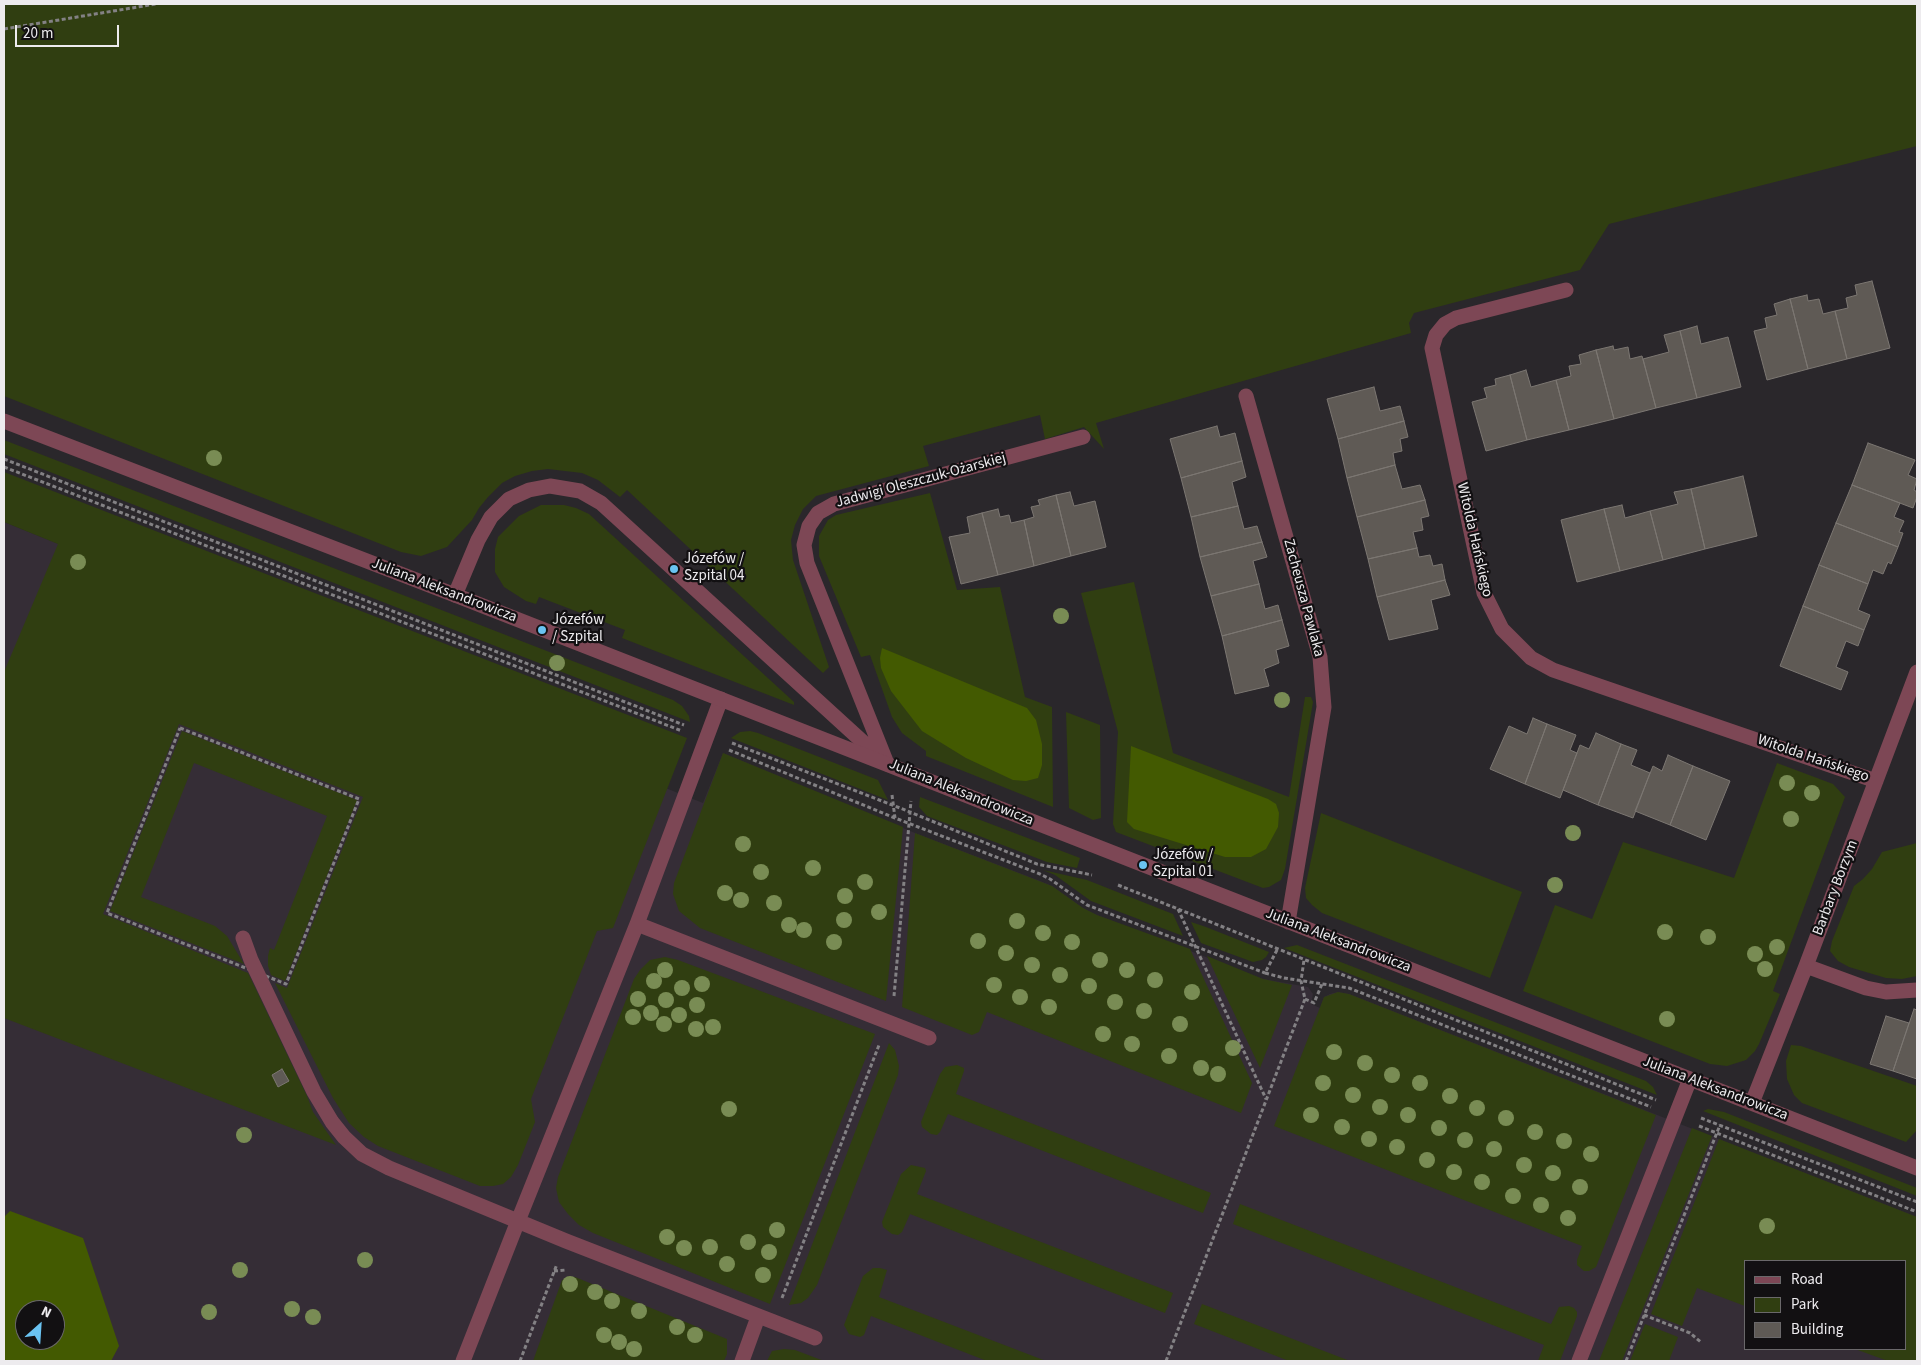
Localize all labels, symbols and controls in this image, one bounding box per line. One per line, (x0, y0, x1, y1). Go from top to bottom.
scale bar (18, 15, 121, 47)
text: 20 m (23, 23, 53, 44)
street label: Jadwigi Oleszczuk-Ożarskiej (834, 450, 1008, 512)
street label: Witolda Hańskiego (1452, 481, 1496, 599)
street label: Zacheusza Pawlaka (1279, 537, 1327, 659)
place label: Józefów / Szpital 04 (684, 551, 744, 586)
street label: Juliana Aleksandrowicza (369, 555, 519, 627)
marker: Józefów / Szpital 04 (668, 563, 680, 575)
place label: Józefów / Szpital (552, 612, 604, 647)
marker: Józefów / Szpital (536, 624, 548, 636)
street label: Witolda Hańskiego (1755, 731, 1871, 787)
street label: Juliana Aleksandrowicza (886, 756, 1036, 830)
street label: Barbary Borzym (1810, 838, 1862, 938)
place label: Józefów / Szpital 01 (1153, 847, 1213, 882)
marker: Józefów / Szpital 01 (1137, 859, 1149, 871)
street label: Juliana Aleksandrowicza (1263, 905, 1413, 977)
street label: Juliana Aleksandrowicza (1640, 1053, 1790, 1125)
legend (1744, 1260, 1906, 1350)
text: Road (1791, 1269, 1823, 1290)
text: Park (1791, 1294, 1819, 1315)
north arrow (15, 1300, 65, 1350)
text: N (38, 1301, 55, 1323)
text: Building (1791, 1319, 1843, 1340)

